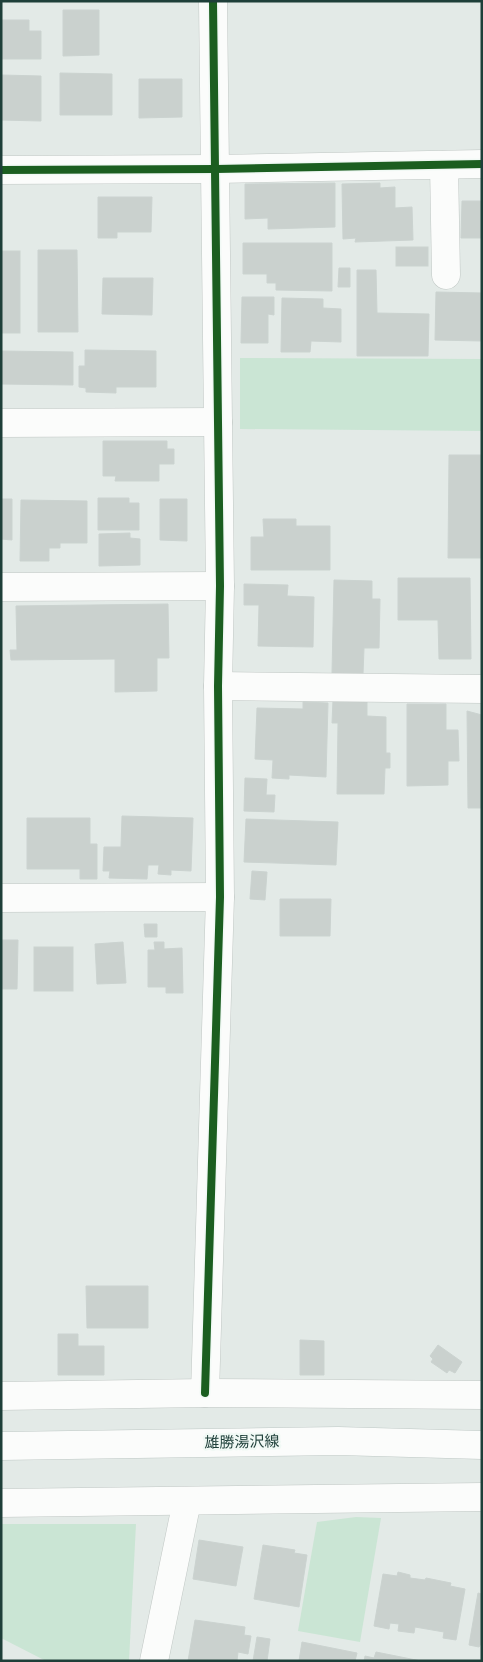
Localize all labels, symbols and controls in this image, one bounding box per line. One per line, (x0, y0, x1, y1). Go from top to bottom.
street label: 雄勝湯沢線 (204, 1432, 280, 1451)

